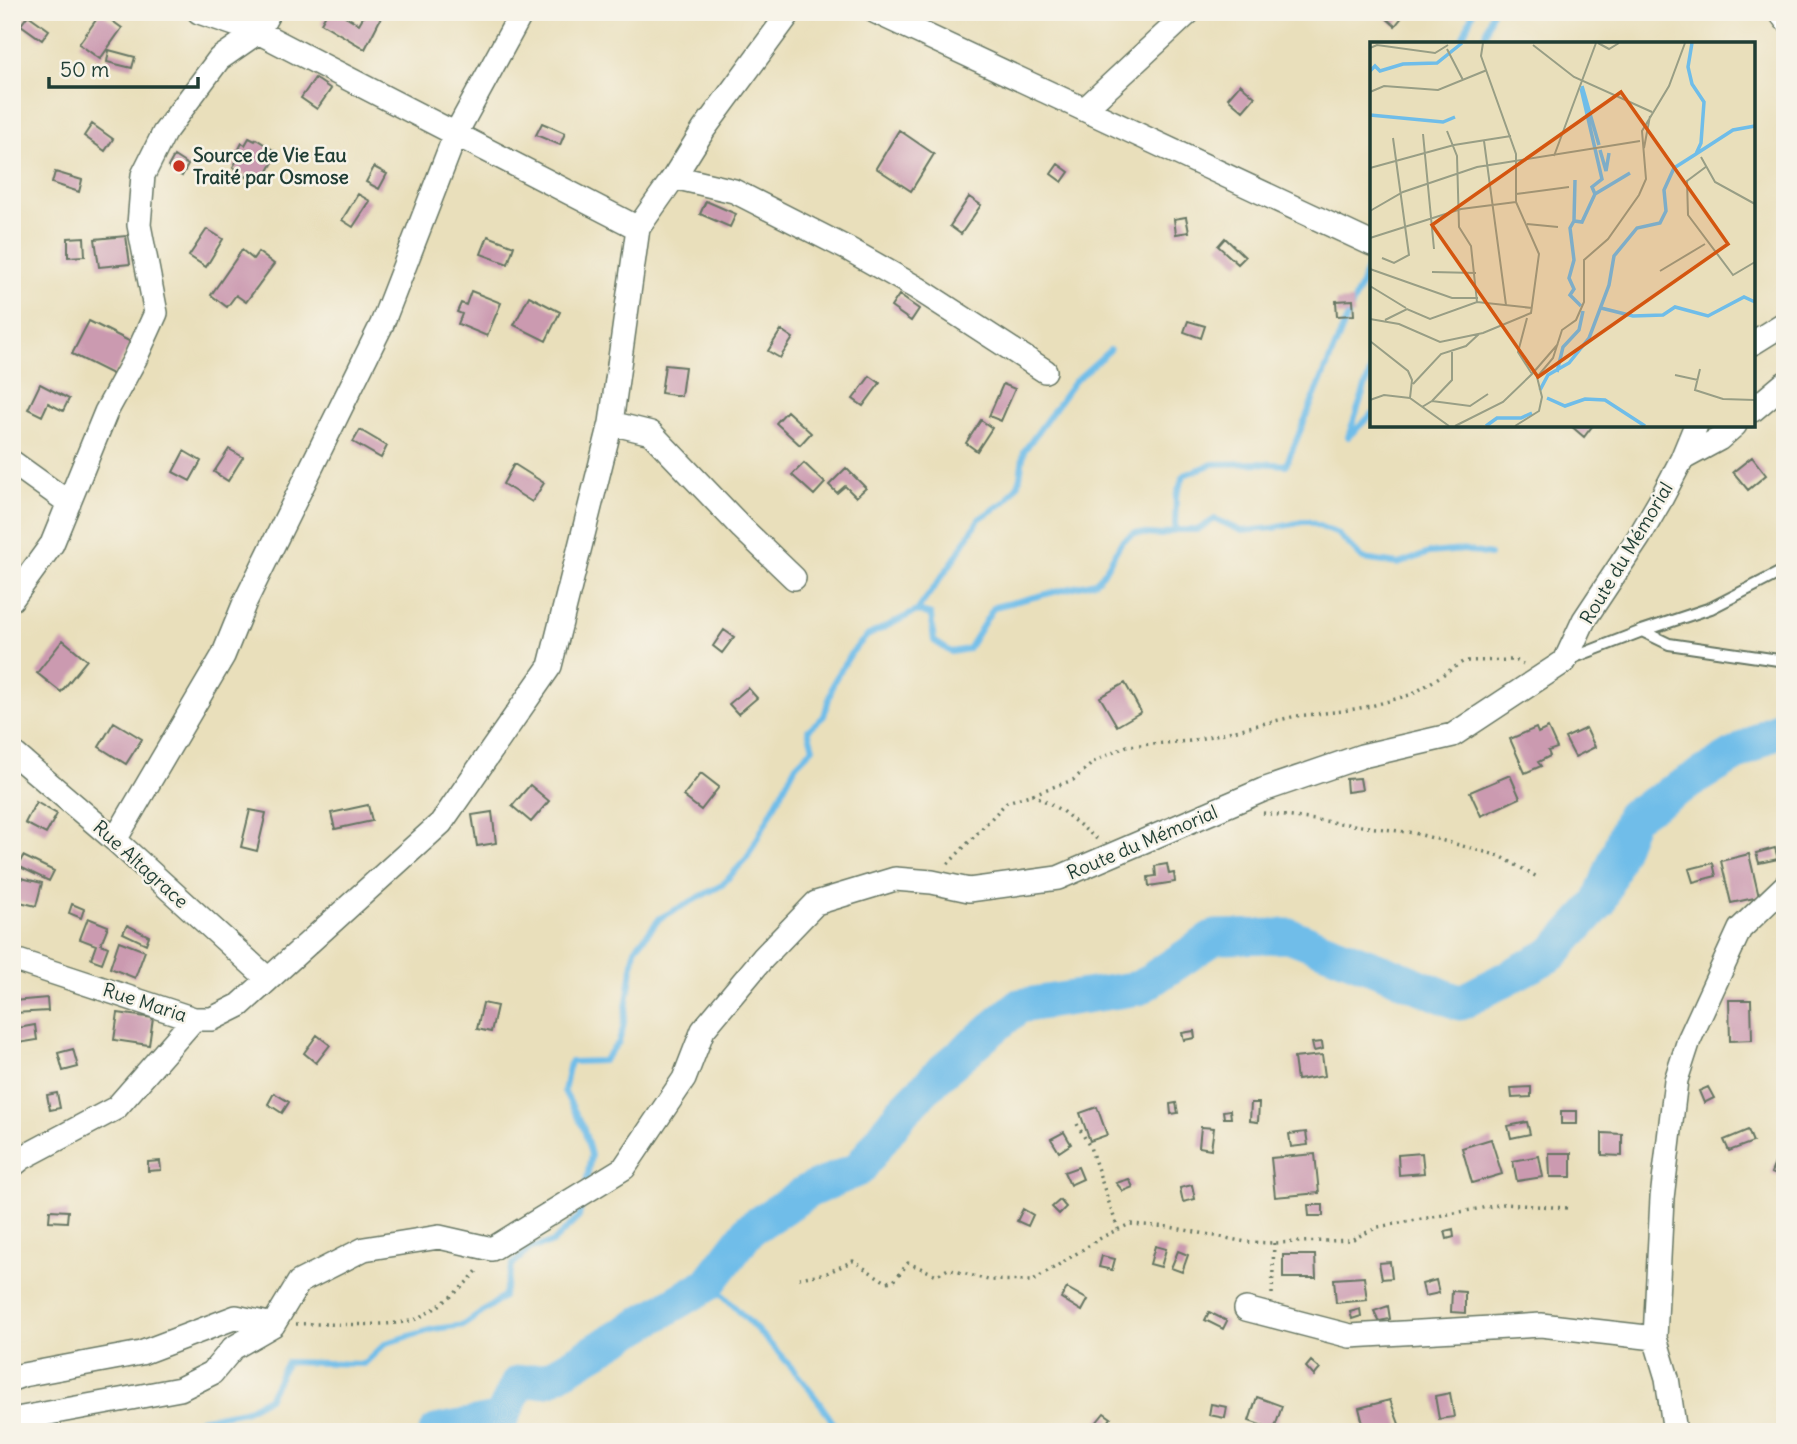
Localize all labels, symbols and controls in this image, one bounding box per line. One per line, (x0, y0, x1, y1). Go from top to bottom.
inset map (1370, 42, 1755, 427)
scale bar (49, 46, 198, 90)
text: 50 m (60, 56, 109, 83)
place label: Source de Vie Eau Traité par Osmose (193, 143, 349, 189)
marker: Source de Vie Eau Traité par Osmose (171, 158, 187, 174)
street label: Route du Mémorial (1574, 478, 1678, 628)
street label: Route du Mémorial (1063, 799, 1221, 885)
street label: Rue Altagrace (88, 815, 194, 913)
street label: Rue Maria (100, 977, 190, 1027)

